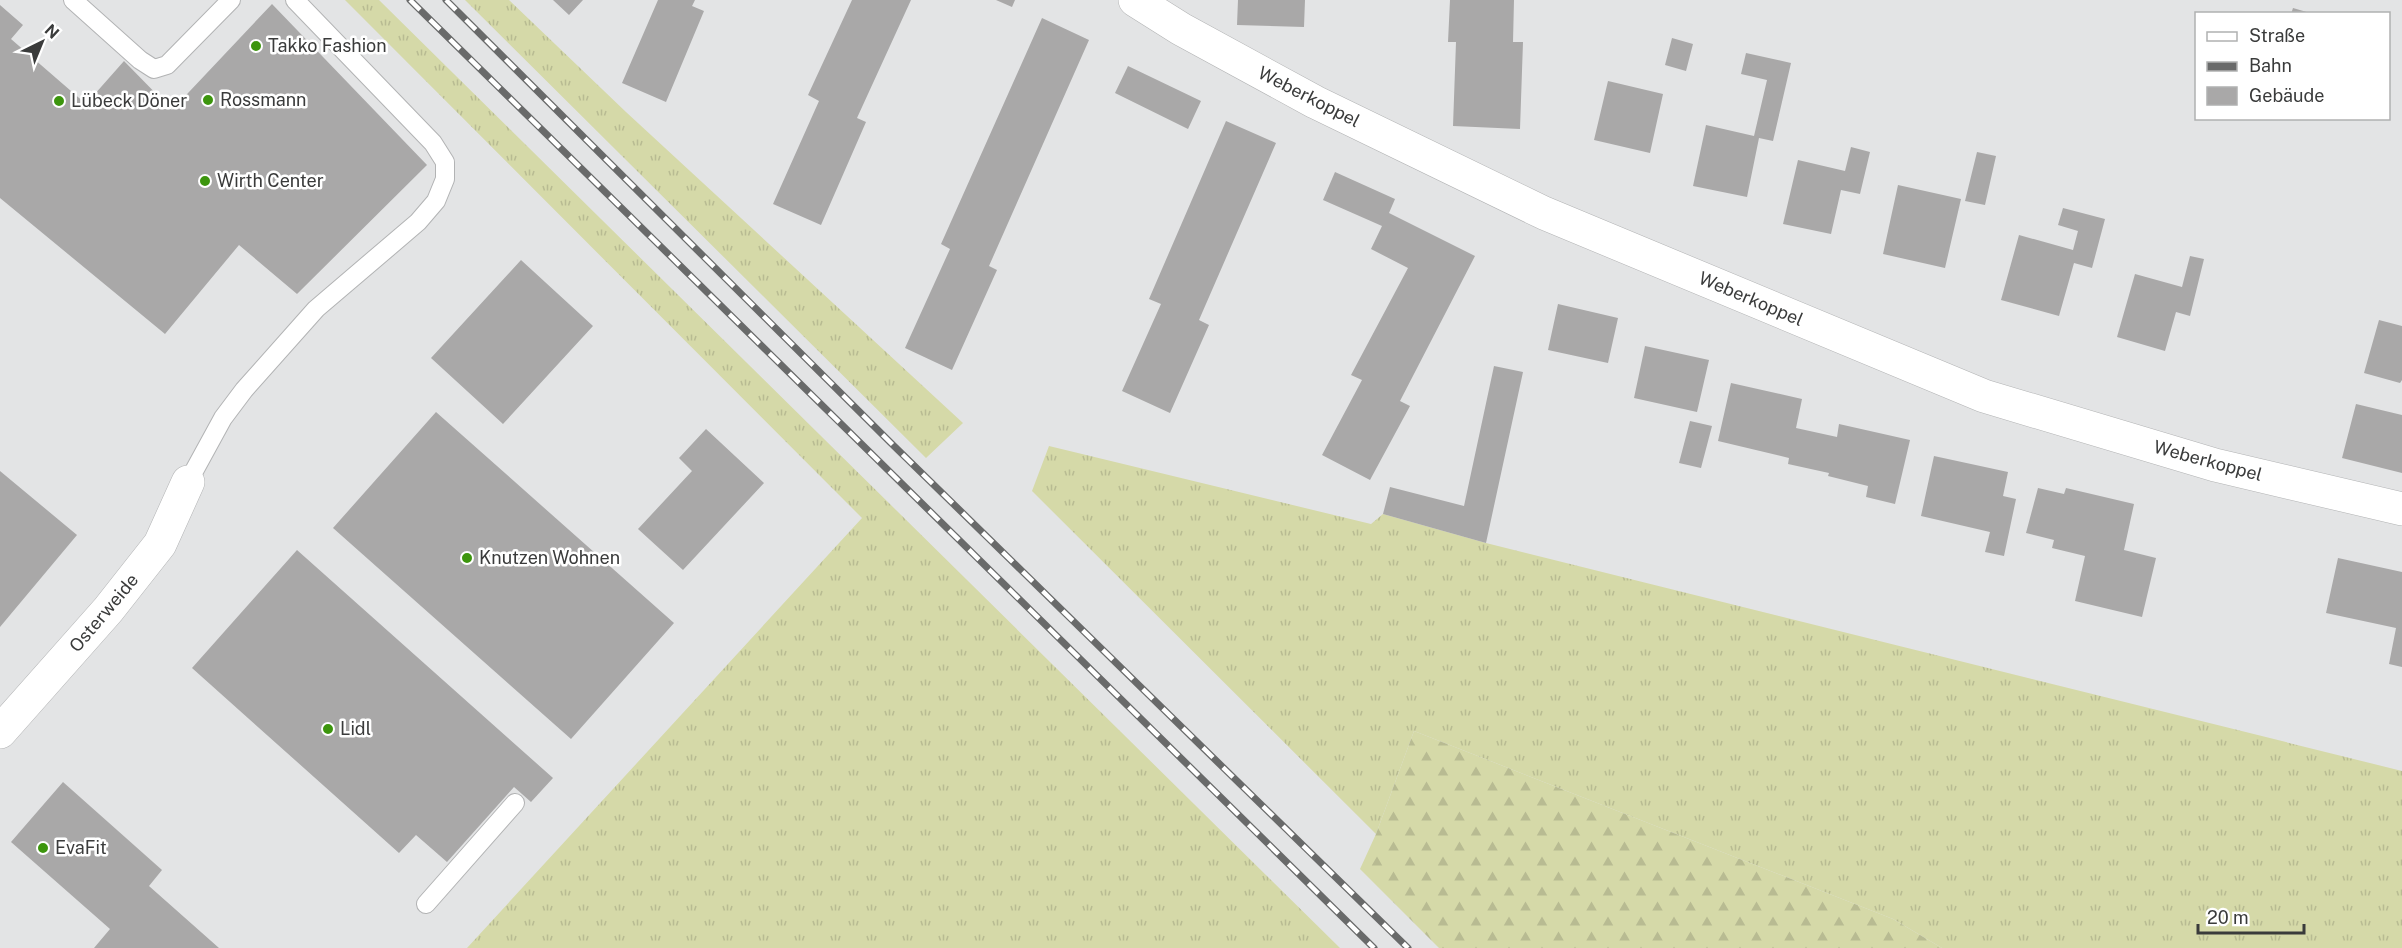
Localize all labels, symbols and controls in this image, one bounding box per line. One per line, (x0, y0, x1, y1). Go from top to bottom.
north arrow (12, 12, 72, 72)
legend (2195, 12, 2390, 120)
text: N (41, 20, 63, 43)
text: Straße (2249, 25, 2305, 46)
place label: Takko Fashion (268, 35, 387, 56)
marker: Takko Fashion (249, 39, 263, 53)
text: Bahn (2249, 55, 2292, 76)
street label: Weberkoppel (1255, 62, 1364, 131)
text: Gebäude (2249, 85, 2324, 106)
place label: Rossmann (220, 89, 306, 110)
place label: Lübeck Döner (71, 90, 187, 111)
marker: Rossmann (201, 93, 215, 107)
marker: Lübeck Döner (52, 94, 66, 108)
place label: Wirth Center (217, 170, 324, 191)
marker: Wirth Center (198, 174, 212, 188)
street label: Weberkoppel (1696, 267, 1807, 330)
street label: Weberkoppel (2152, 436, 2265, 485)
place label: Knutzen Wohnen (479, 547, 620, 568)
marker: Knutzen Wohnen (460, 551, 474, 565)
street label: Osterweide (65, 569, 142, 656)
place label: Lidl (340, 718, 371, 739)
marker: Lidl (321, 722, 335, 736)
place label: EvaFit (55, 837, 107, 858)
marker: EvaFit (36, 841, 50, 855)
scale bar (2198, 897, 2304, 935)
text: 20 m (2207, 907, 2249, 928)

